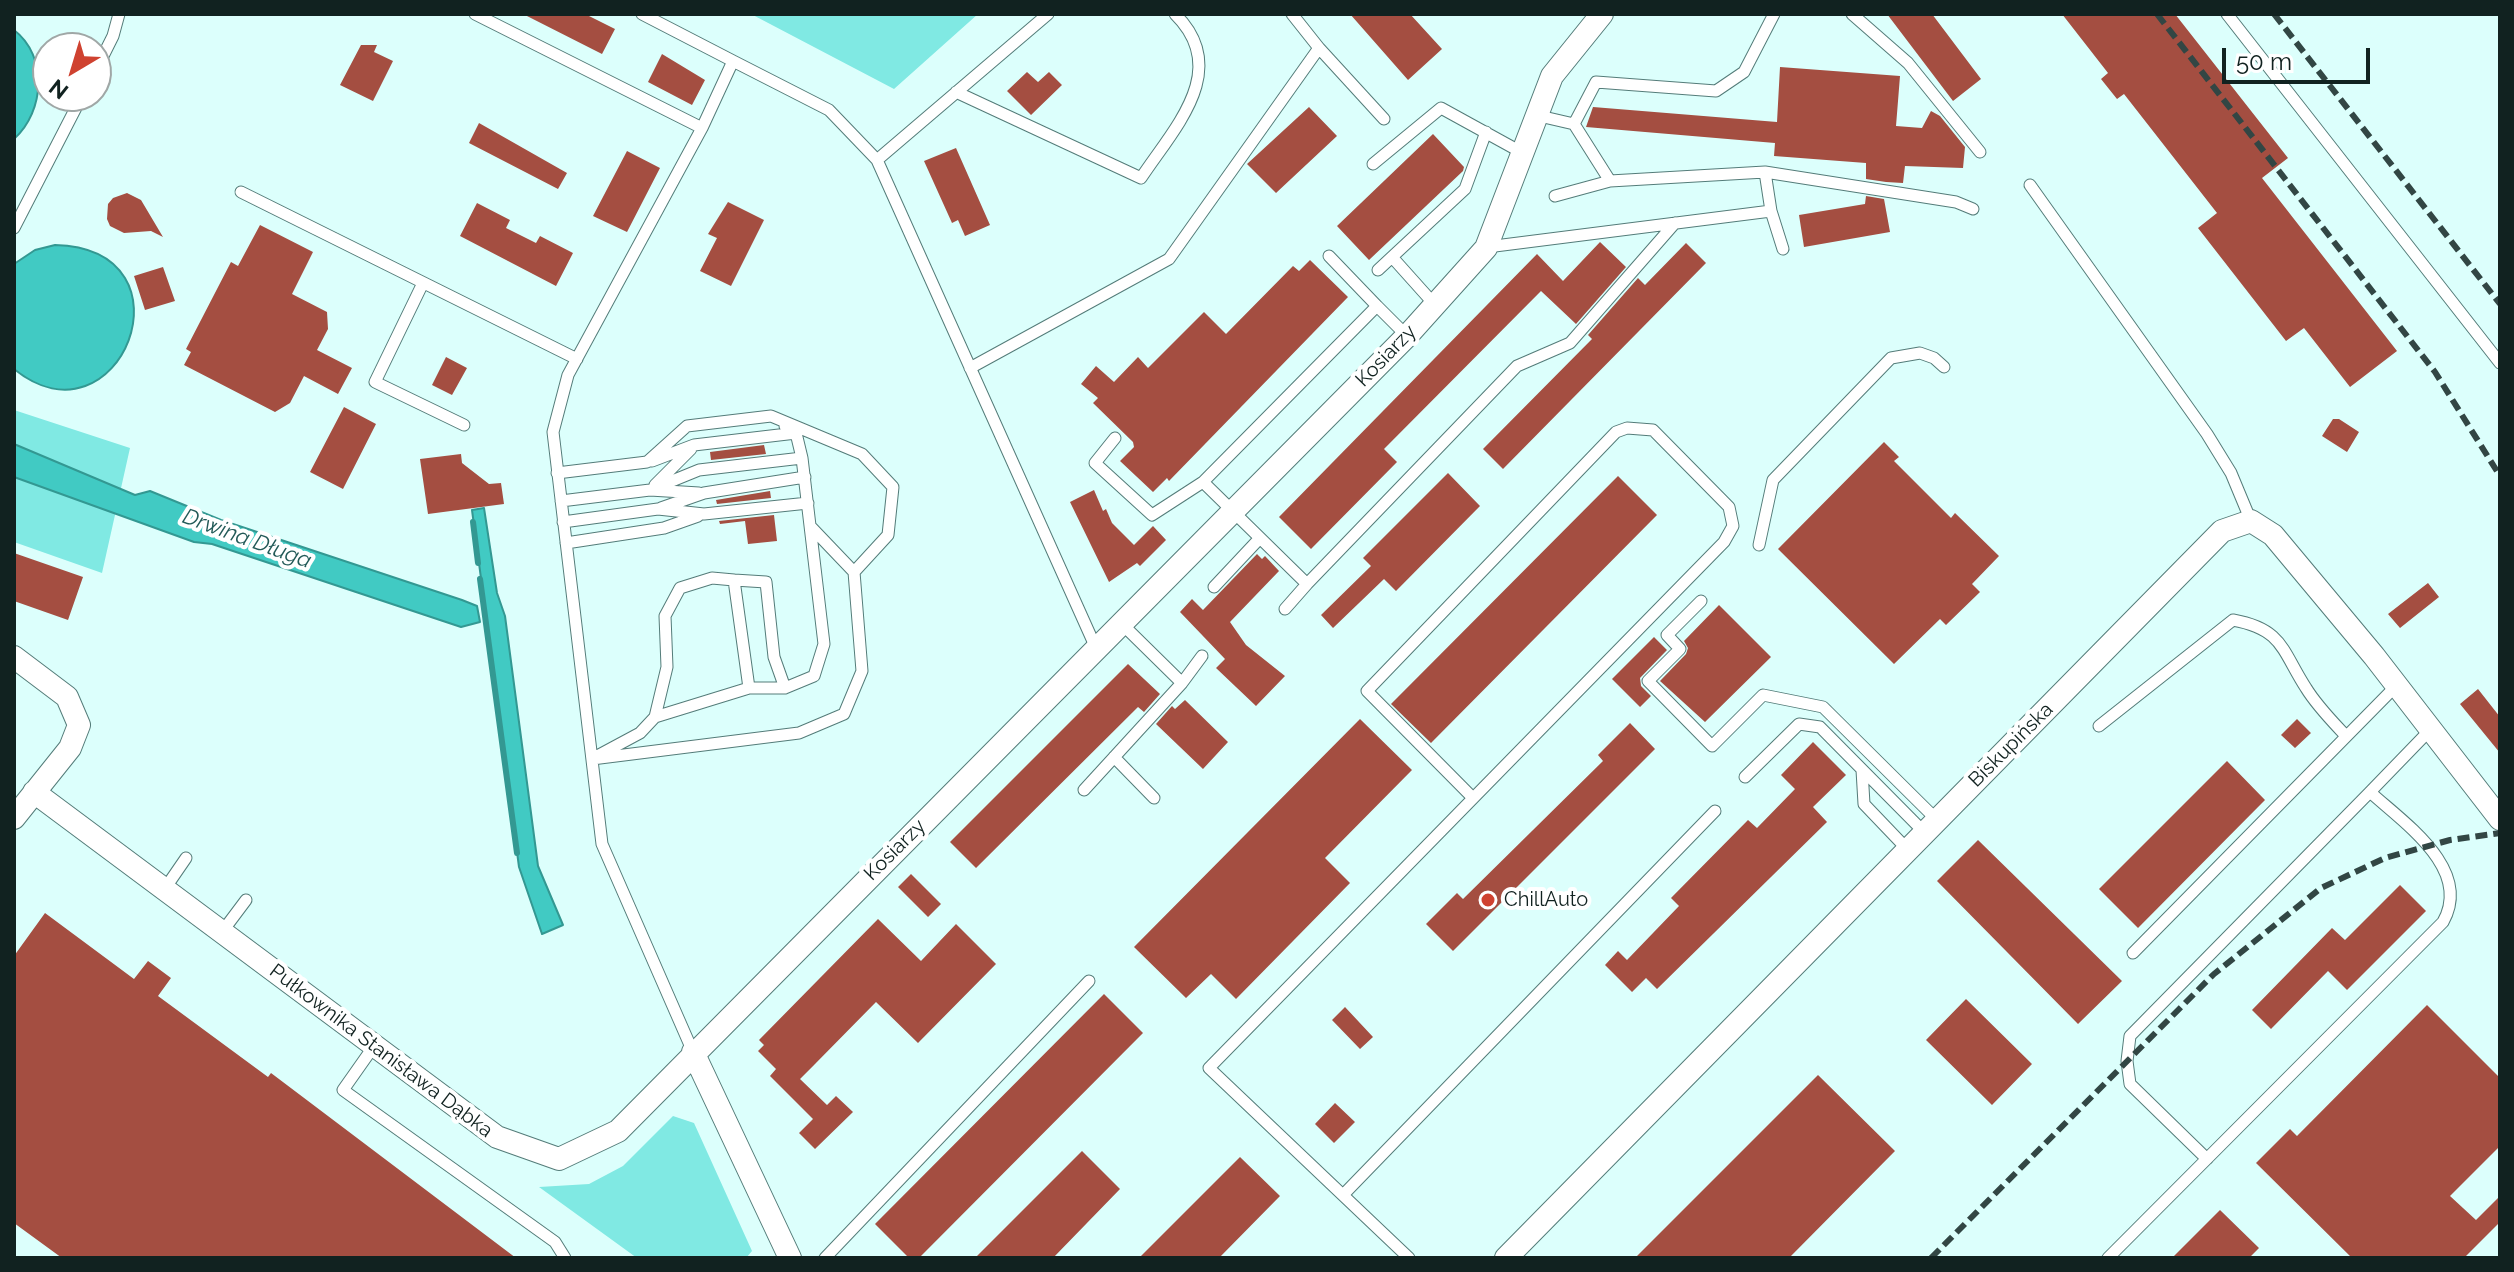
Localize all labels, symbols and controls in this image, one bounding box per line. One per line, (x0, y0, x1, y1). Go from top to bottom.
north arrow (32, 32, 112, 112)
scale bar (2226, 32, 2374, 82)
text: 50 m (2236, 47, 2292, 76)
text: N (44, 74, 73, 105)
street label: Kosiarzy (1351, 320, 1421, 392)
water label: Drwina Długa (179, 504, 315, 574)
street label: Biskupińska (1964, 698, 2058, 792)
street label: Kosiarzy (859, 814, 931, 886)
place label: ChillAuto (1504, 888, 1588, 912)
marker: ChillAuto (1479, 891, 1497, 909)
street label: Pułkownika Stanisława Dąbka (265, 959, 497, 1143)

